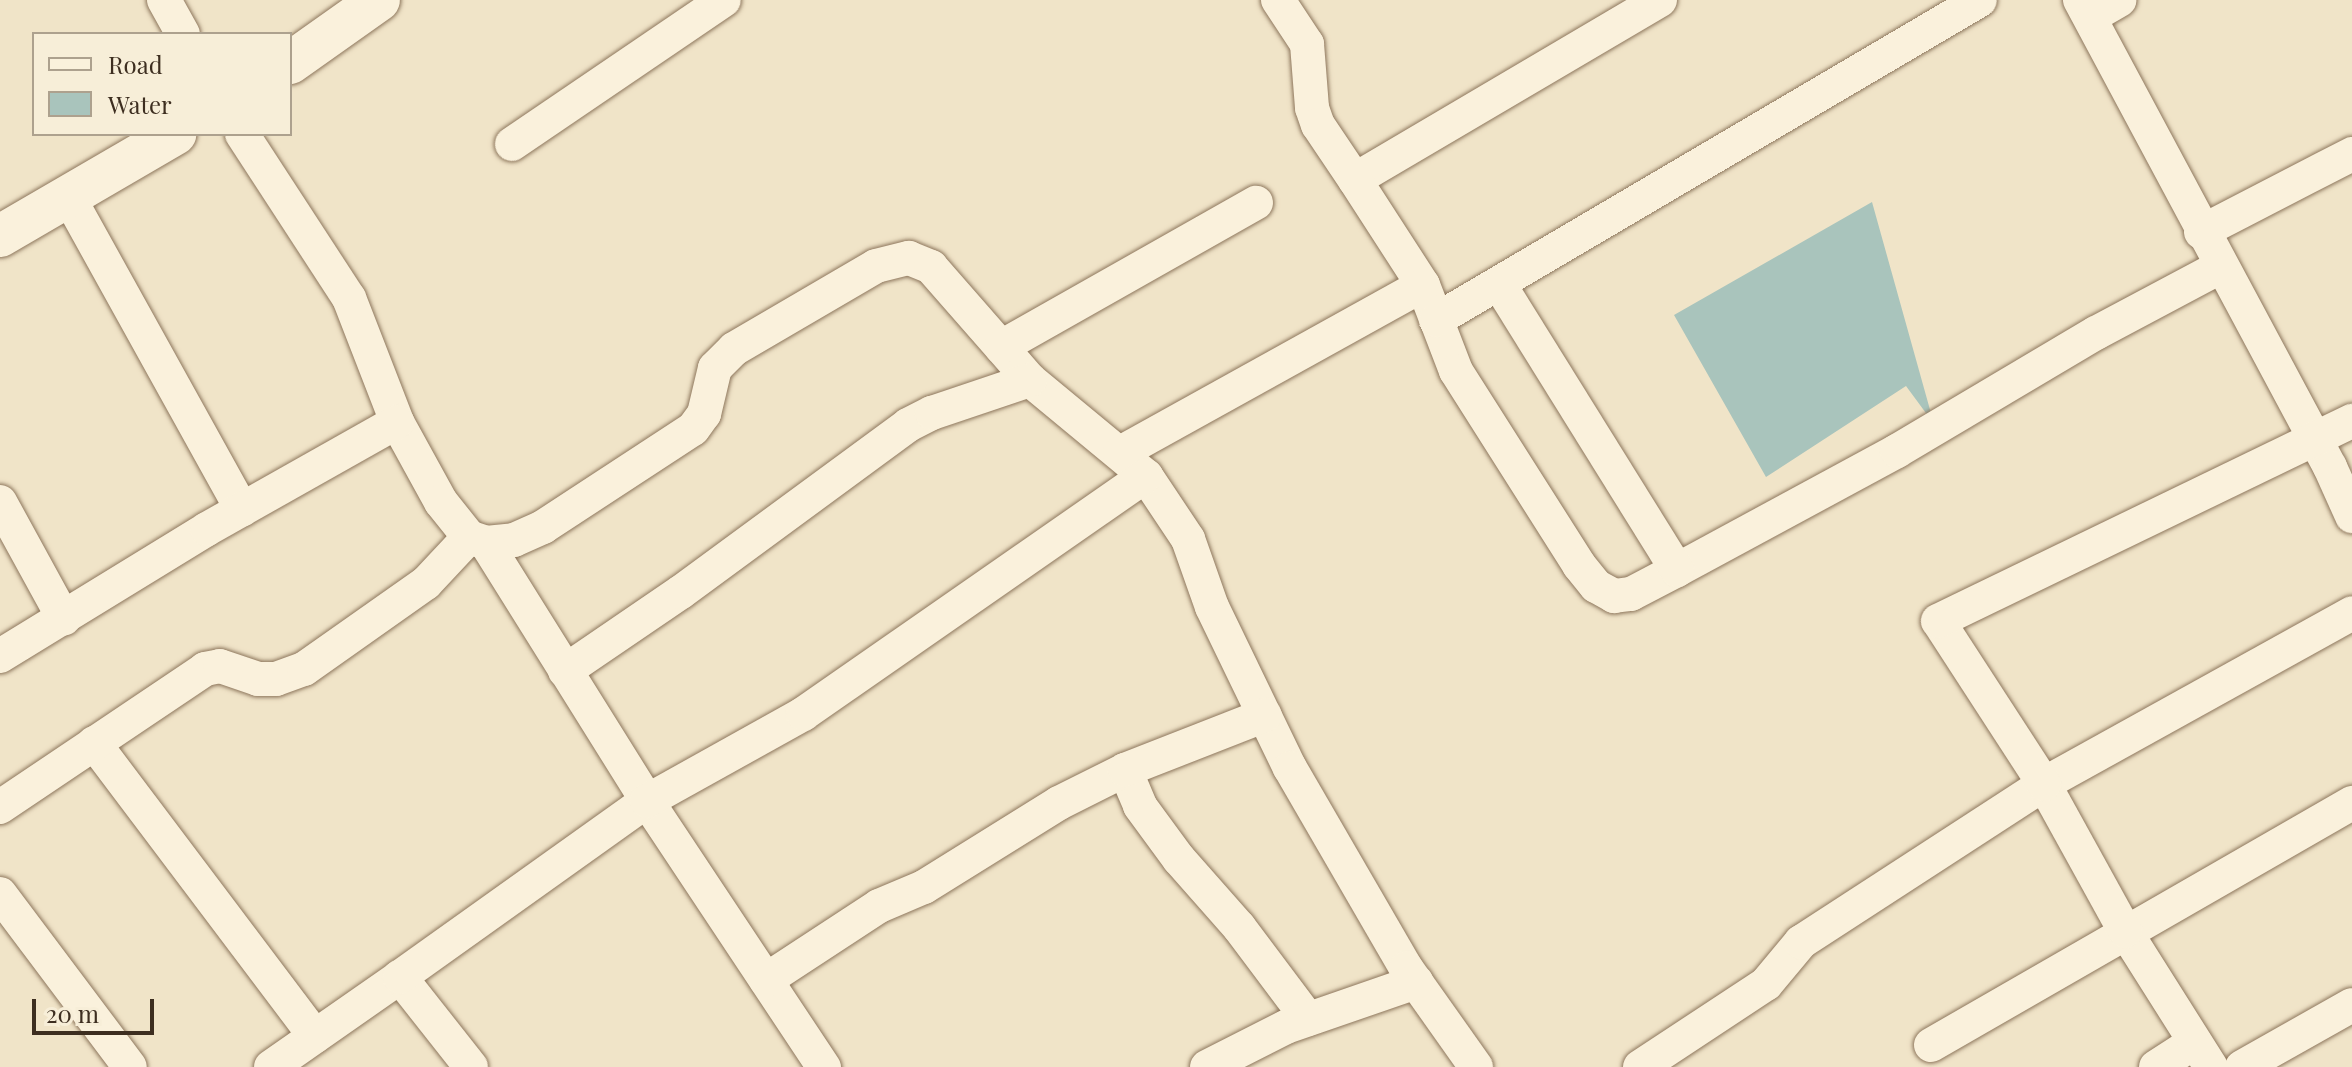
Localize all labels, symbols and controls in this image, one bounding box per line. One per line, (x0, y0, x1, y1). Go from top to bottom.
legend (32, 32, 292, 136)
text: Road (108, 48, 163, 80)
text: Water (108, 88, 172, 120)
scale bar (36, 983, 158, 1033)
text: 20 m (46, 997, 99, 1029)

